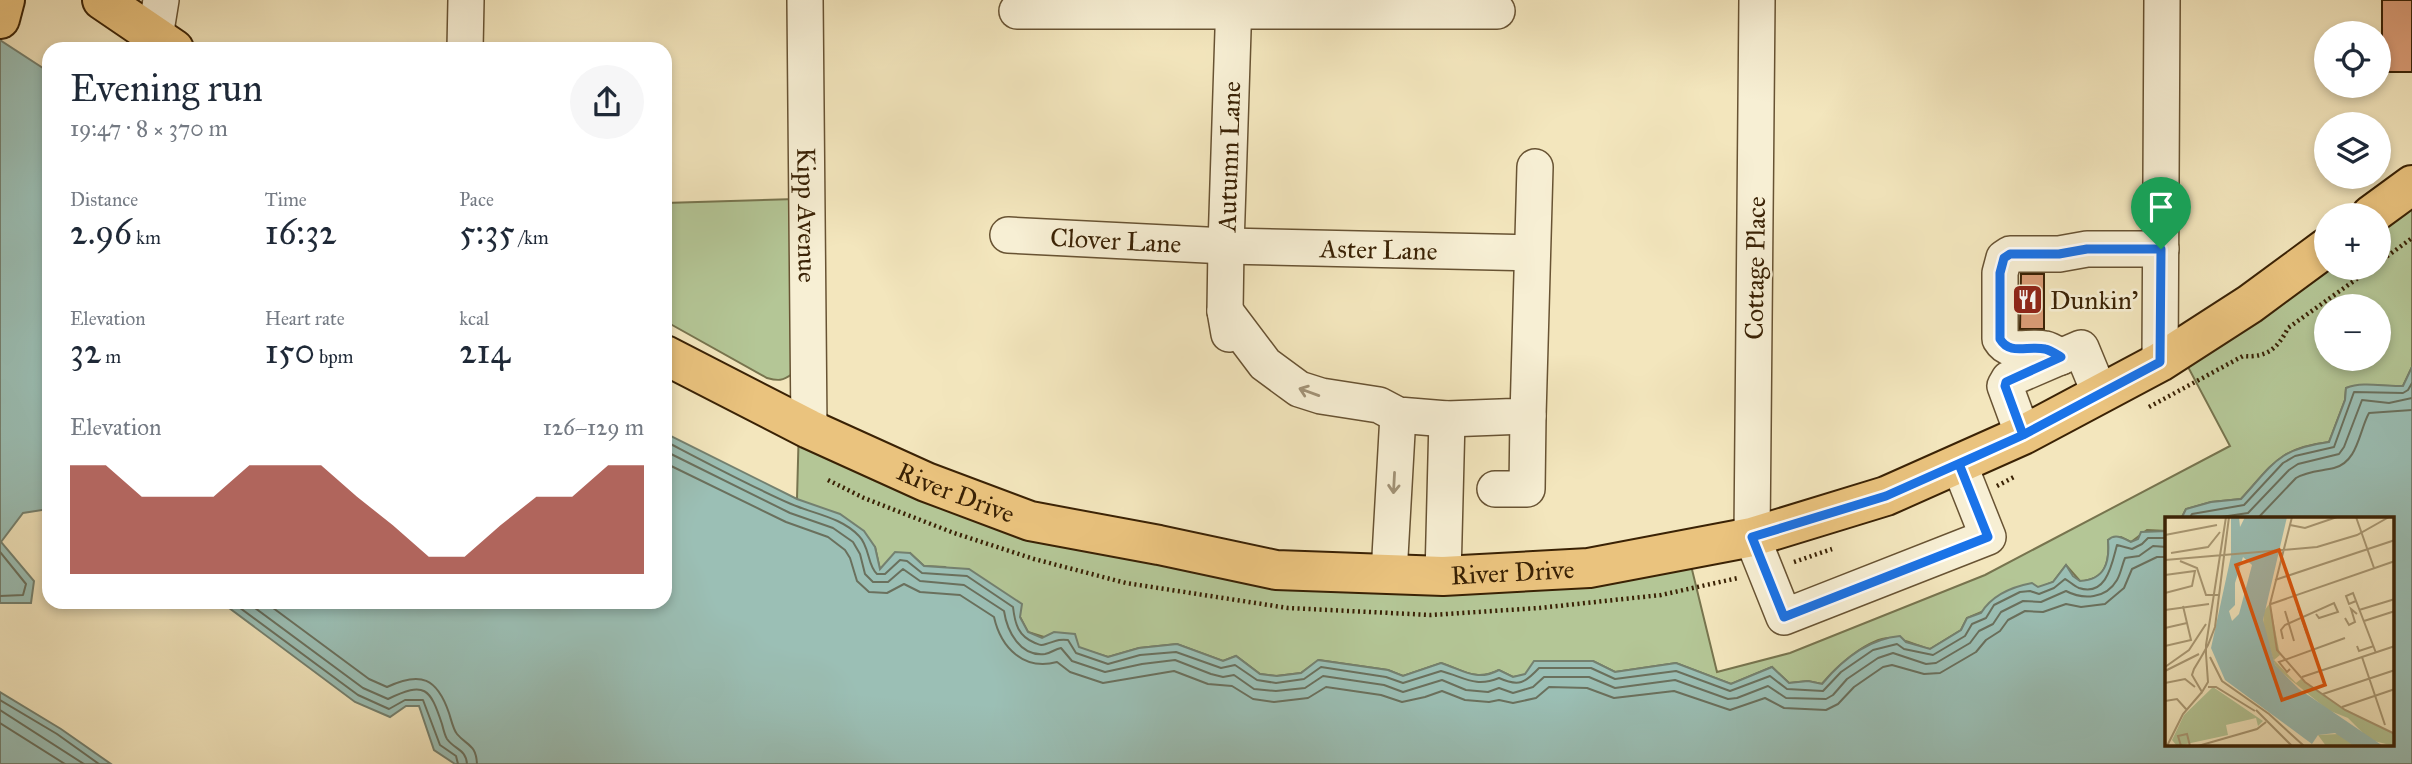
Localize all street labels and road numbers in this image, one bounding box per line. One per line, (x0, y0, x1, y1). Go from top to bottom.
street label: Autumn Lane (1210, 80, 1247, 233)
street label: Kipp Avenue (790, 147, 824, 283)
street label: Cottage Place (1738, 196, 1772, 340)
street label: Clover Lane (1050, 221, 1182, 260)
street label: Aster Lane (1319, 232, 1438, 267)
street label: River Drive (892, 455, 1019, 530)
street label: River Drive (1450, 553, 1575, 592)

